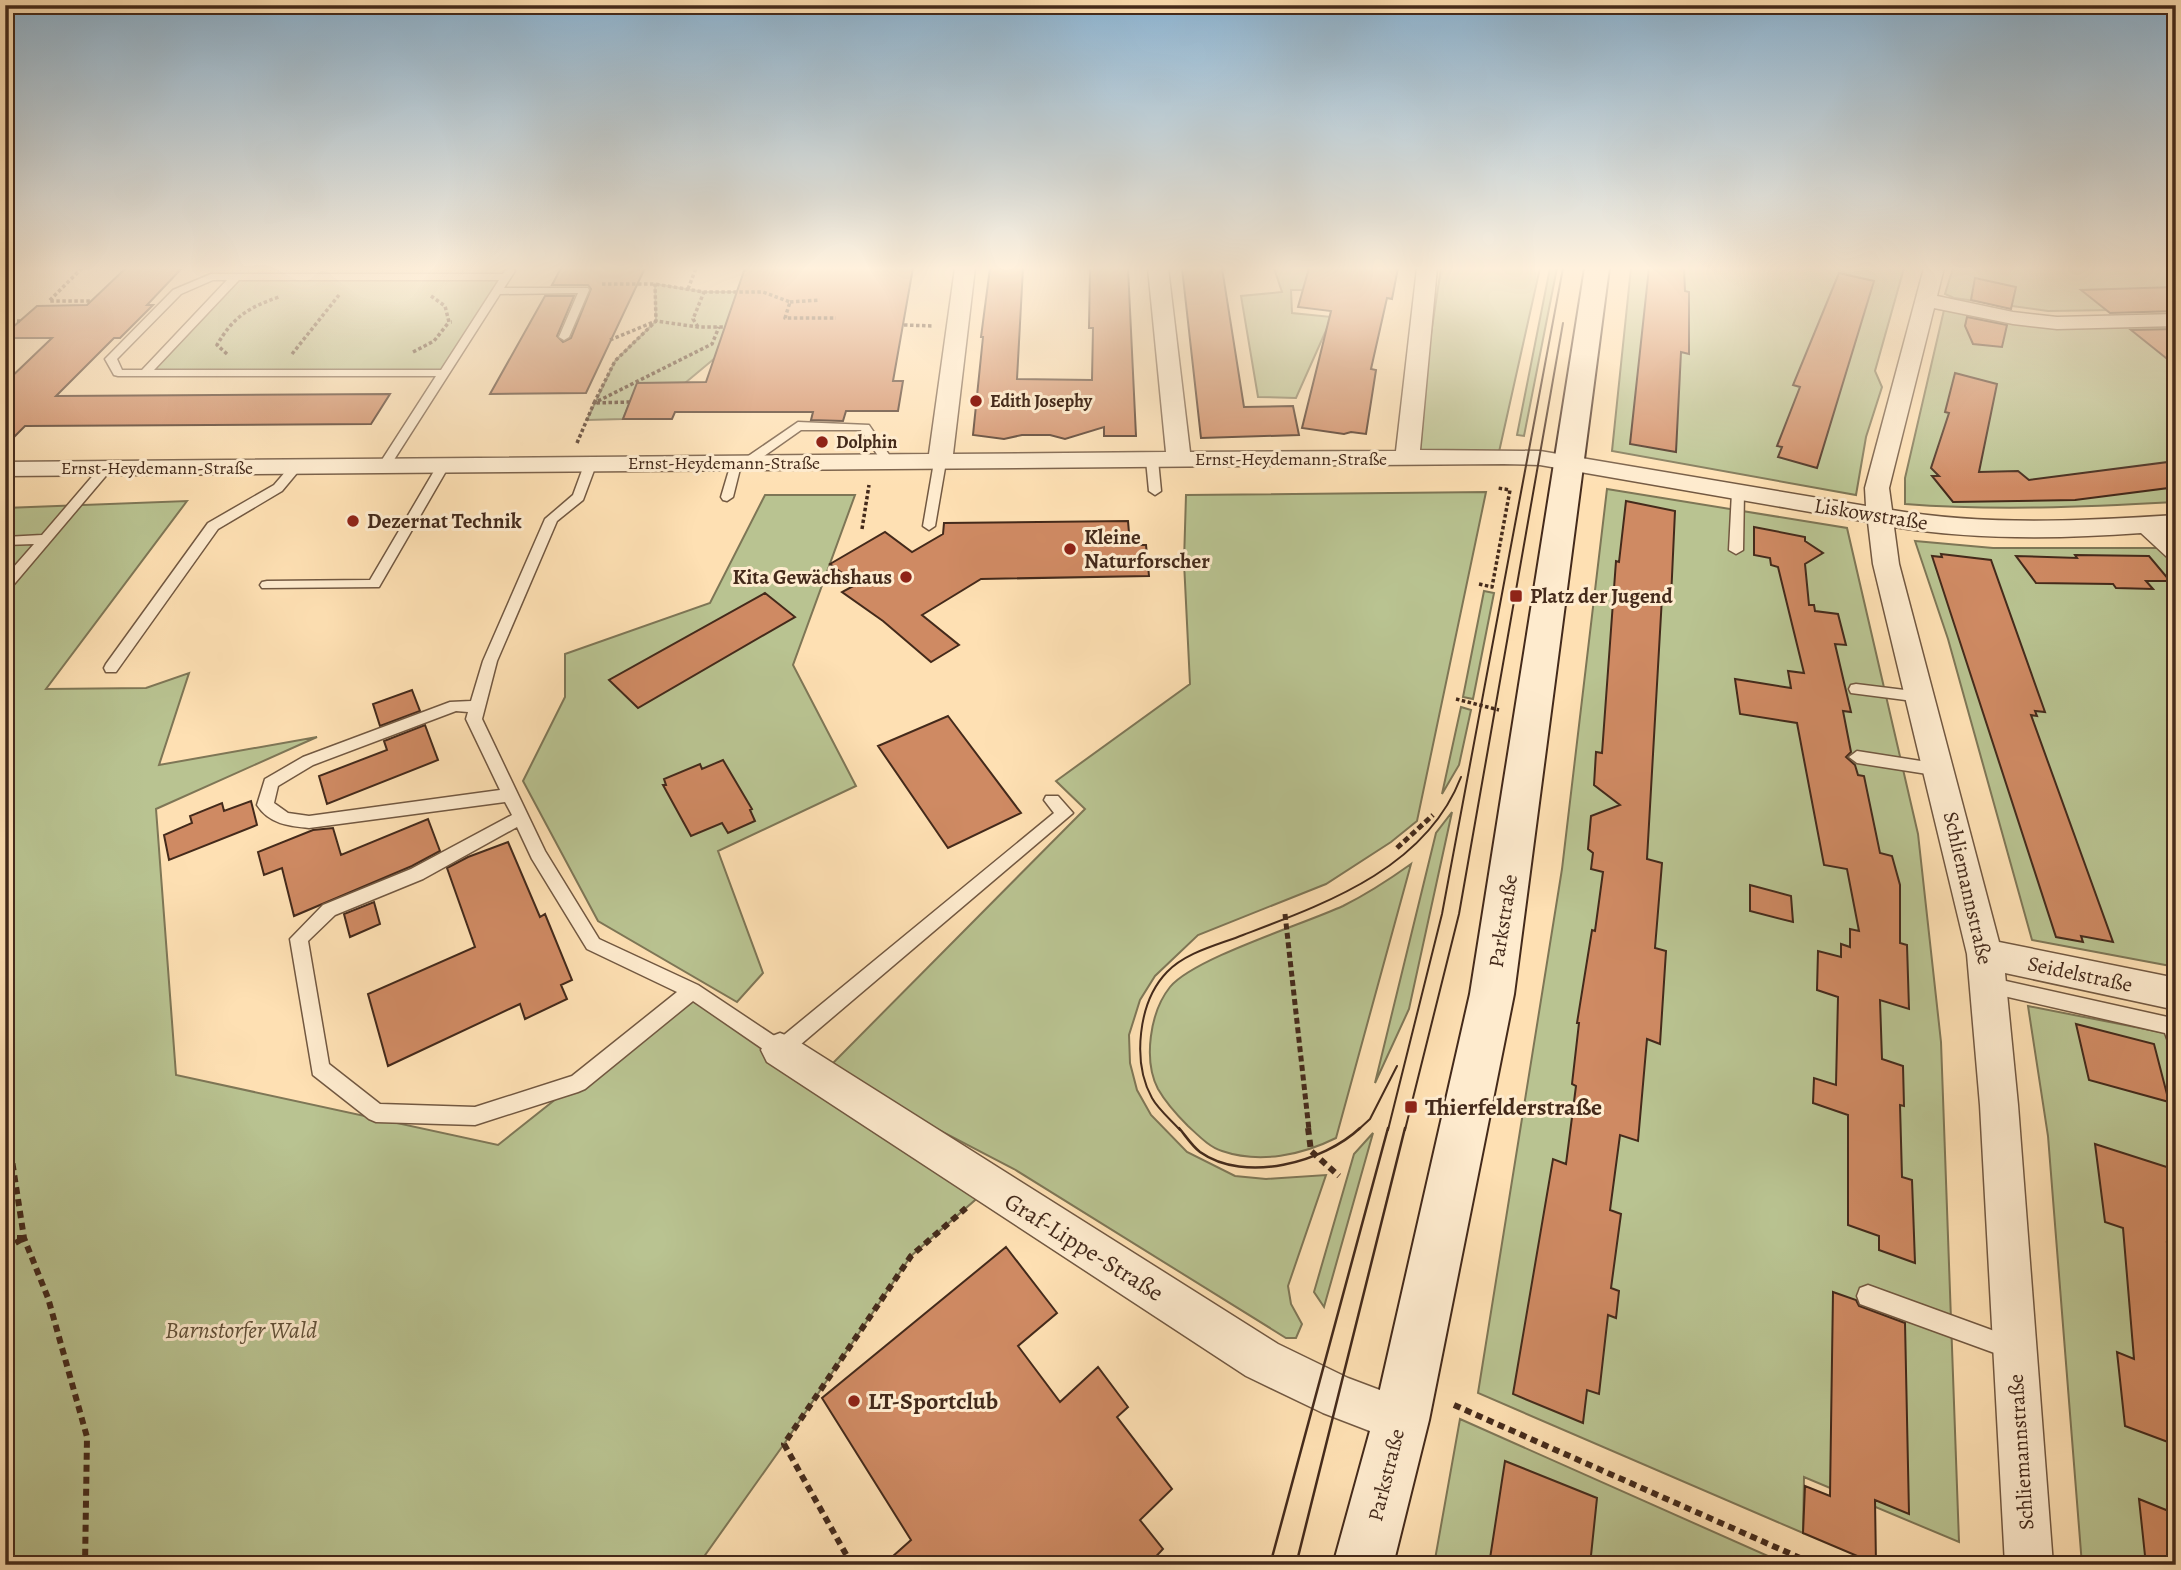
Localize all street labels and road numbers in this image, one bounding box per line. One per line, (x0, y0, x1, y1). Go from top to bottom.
street label: Ernst-Heydemann-Straße (1195, 447, 1387, 471)
street label: Ernst-Heydemann-Straße (628, 451, 820, 475)
street label: Ernst-Heydemann-Straße (61, 456, 253, 480)
street label: Liskowstraße (1812, 491, 1930, 537)
street label: Schliemannstraße (1937, 809, 1999, 967)
street label: Parkstraße (1482, 872, 1524, 970)
street label: Seidelstraße (2025, 949, 2135, 999)
street label: Graf-Lippe-Straße (998, 1185, 1170, 1309)
street label: Schliemannstraße (2002, 1373, 2040, 1531)
street label: Parkstraße (1361, 1426, 1411, 1524)

